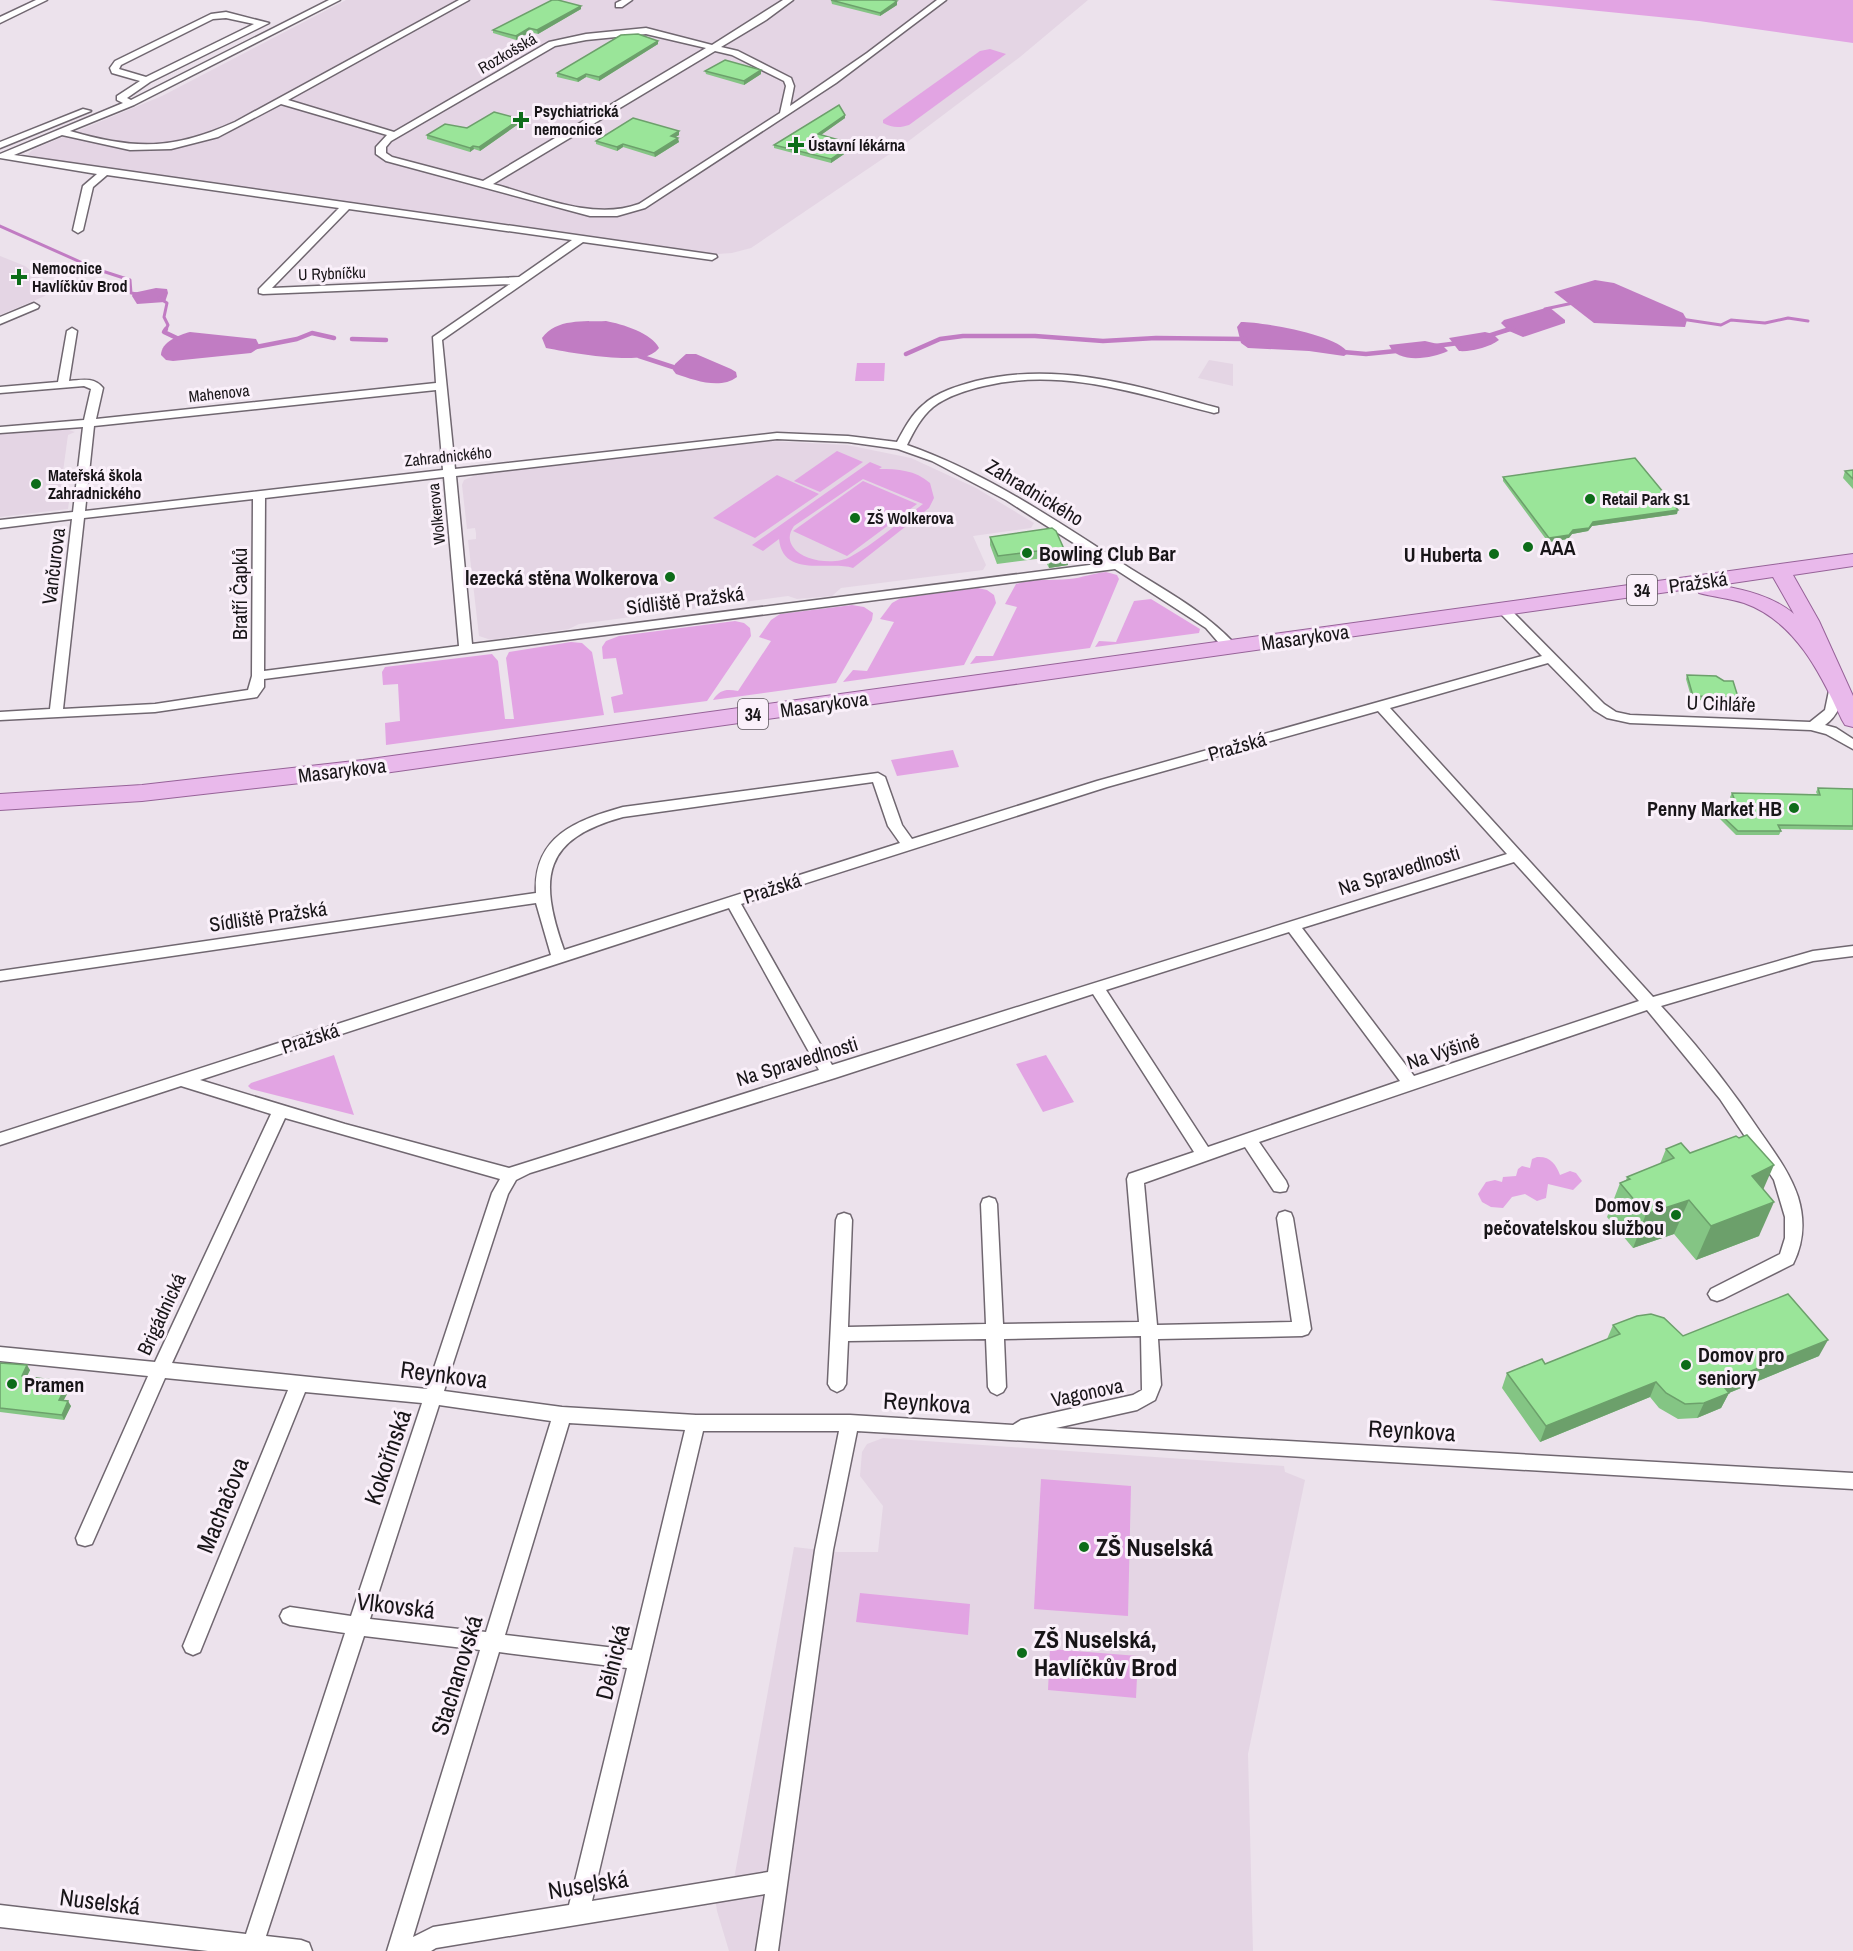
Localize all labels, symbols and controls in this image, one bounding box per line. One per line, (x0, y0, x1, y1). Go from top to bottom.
street label: Rozkošská (474, 27, 541, 79)
place label: Psychiatrická nemocnice (534, 100, 619, 140)
marker: Psychiatrická nemocnice (512, 111, 530, 129)
place label: Ústavní lékárna (808, 134, 906, 156)
marker: Ústavní lékárna (789, 138, 803, 152)
place label: Nemocnice Havlíčkův Brod (32, 257, 128, 297)
street label: U Rybníčku (298, 261, 366, 285)
marker: Nemocnice Havlíčkův Brod (10, 268, 28, 286)
street label: Mahenova (187, 379, 251, 407)
street label: Zahradnického (403, 440, 493, 472)
street label: Zahradnického (981, 452, 1089, 532)
place label: Mateřská škola Zahradnického (48, 464, 143, 504)
marker: Mateřská škola Zahradnického (29, 477, 43, 491)
street label: Wolkerova (422, 481, 450, 546)
place label: Retail Park S1 (1602, 488, 1690, 510)
marker: Retail Park S1 (1583, 492, 1597, 506)
place label: ZŠ Wolkerova (867, 507, 954, 529)
marker: ZŠ Wolkerova (848, 511, 862, 525)
street label: Vančurova (35, 526, 71, 606)
place label: AAA (1540, 534, 1576, 561)
place label: Bowling Club Bar (1039, 540, 1176, 567)
marker: AAA (1521, 540, 1535, 554)
place label: U Huberta (1404, 541, 1482, 568)
marker: Bowling Club Bar (1020, 546, 1034, 560)
marker: U Huberta (1487, 547, 1501, 561)
street label: Bratří Čapků (226, 548, 253, 640)
place label: lezecká stěna Wolkerova (465, 564, 658, 591)
street label: Pražská (1667, 565, 1729, 599)
marker: lezecká stěna Wolkerova (663, 570, 677, 584)
road number: 34 (1627, 575, 1657, 605)
street label: Sídliště Pražská (625, 579, 745, 621)
street label: Masarykova (1259, 617, 1351, 657)
street label: Masarykova (778, 684, 870, 724)
street label: U Cihláře (1686, 688, 1756, 718)
road number: 34 (738, 699, 768, 729)
street label: Pražská (1205, 725, 1269, 767)
street label: Masarykova (296, 751, 388, 789)
place label: Penny Market HB (1647, 795, 1782, 822)
marker: Penny Market HB (1787, 801, 1801, 815)
street label: Na Spravedlnosti (1335, 839, 1463, 901)
street label: Pražská (740, 866, 804, 910)
street label: Sídliště Pražská (207, 894, 329, 938)
street label: Pražská (278, 1016, 342, 1060)
street label: Na Výšině (1403, 1027, 1483, 1075)
street label: Na Spravedlnosti (733, 1030, 861, 1092)
place label: Domov s pečovatelskou službou (1484, 1191, 1664, 1241)
marker: Domov s pečovatelskou službou (1669, 1208, 1683, 1222)
street label: Brigádnická (130, 1269, 192, 1359)
place label: Domov pro seniory (1698, 1341, 1785, 1391)
street label: Reynkova (399, 1353, 489, 1395)
marker: Domov pro seniory (1679, 1358, 1693, 1372)
place label: Pramen (24, 1371, 84, 1398)
street label: Vagonova (1049, 1371, 1125, 1413)
marker: Pramen (5, 1377, 19, 1391)
street label: Reynkova (882, 1384, 972, 1420)
street label: Kokořínská (356, 1405, 418, 1509)
street label: Reynkova (1367, 1412, 1457, 1448)
street label: Machačova (188, 1452, 256, 1558)
place label: ZŠ Nuselská (1096, 1531, 1213, 1563)
marker: ZŠ Nuselská (1077, 1540, 1091, 1554)
street label: Vlkovská (355, 1584, 437, 1626)
street label: Stachanovská (423, 1611, 489, 1739)
street label: Dělnická (587, 1621, 637, 1703)
place label: ZŠ Nuselská, Havlíčkův Brod (1034, 1623, 1177, 1683)
marker: ZŠ Nuselská, Havlíčkův Brod (1015, 1646, 1029, 1660)
street label: Nuselská (546, 1862, 631, 1906)
street label: Nuselská (58, 1880, 142, 1922)

